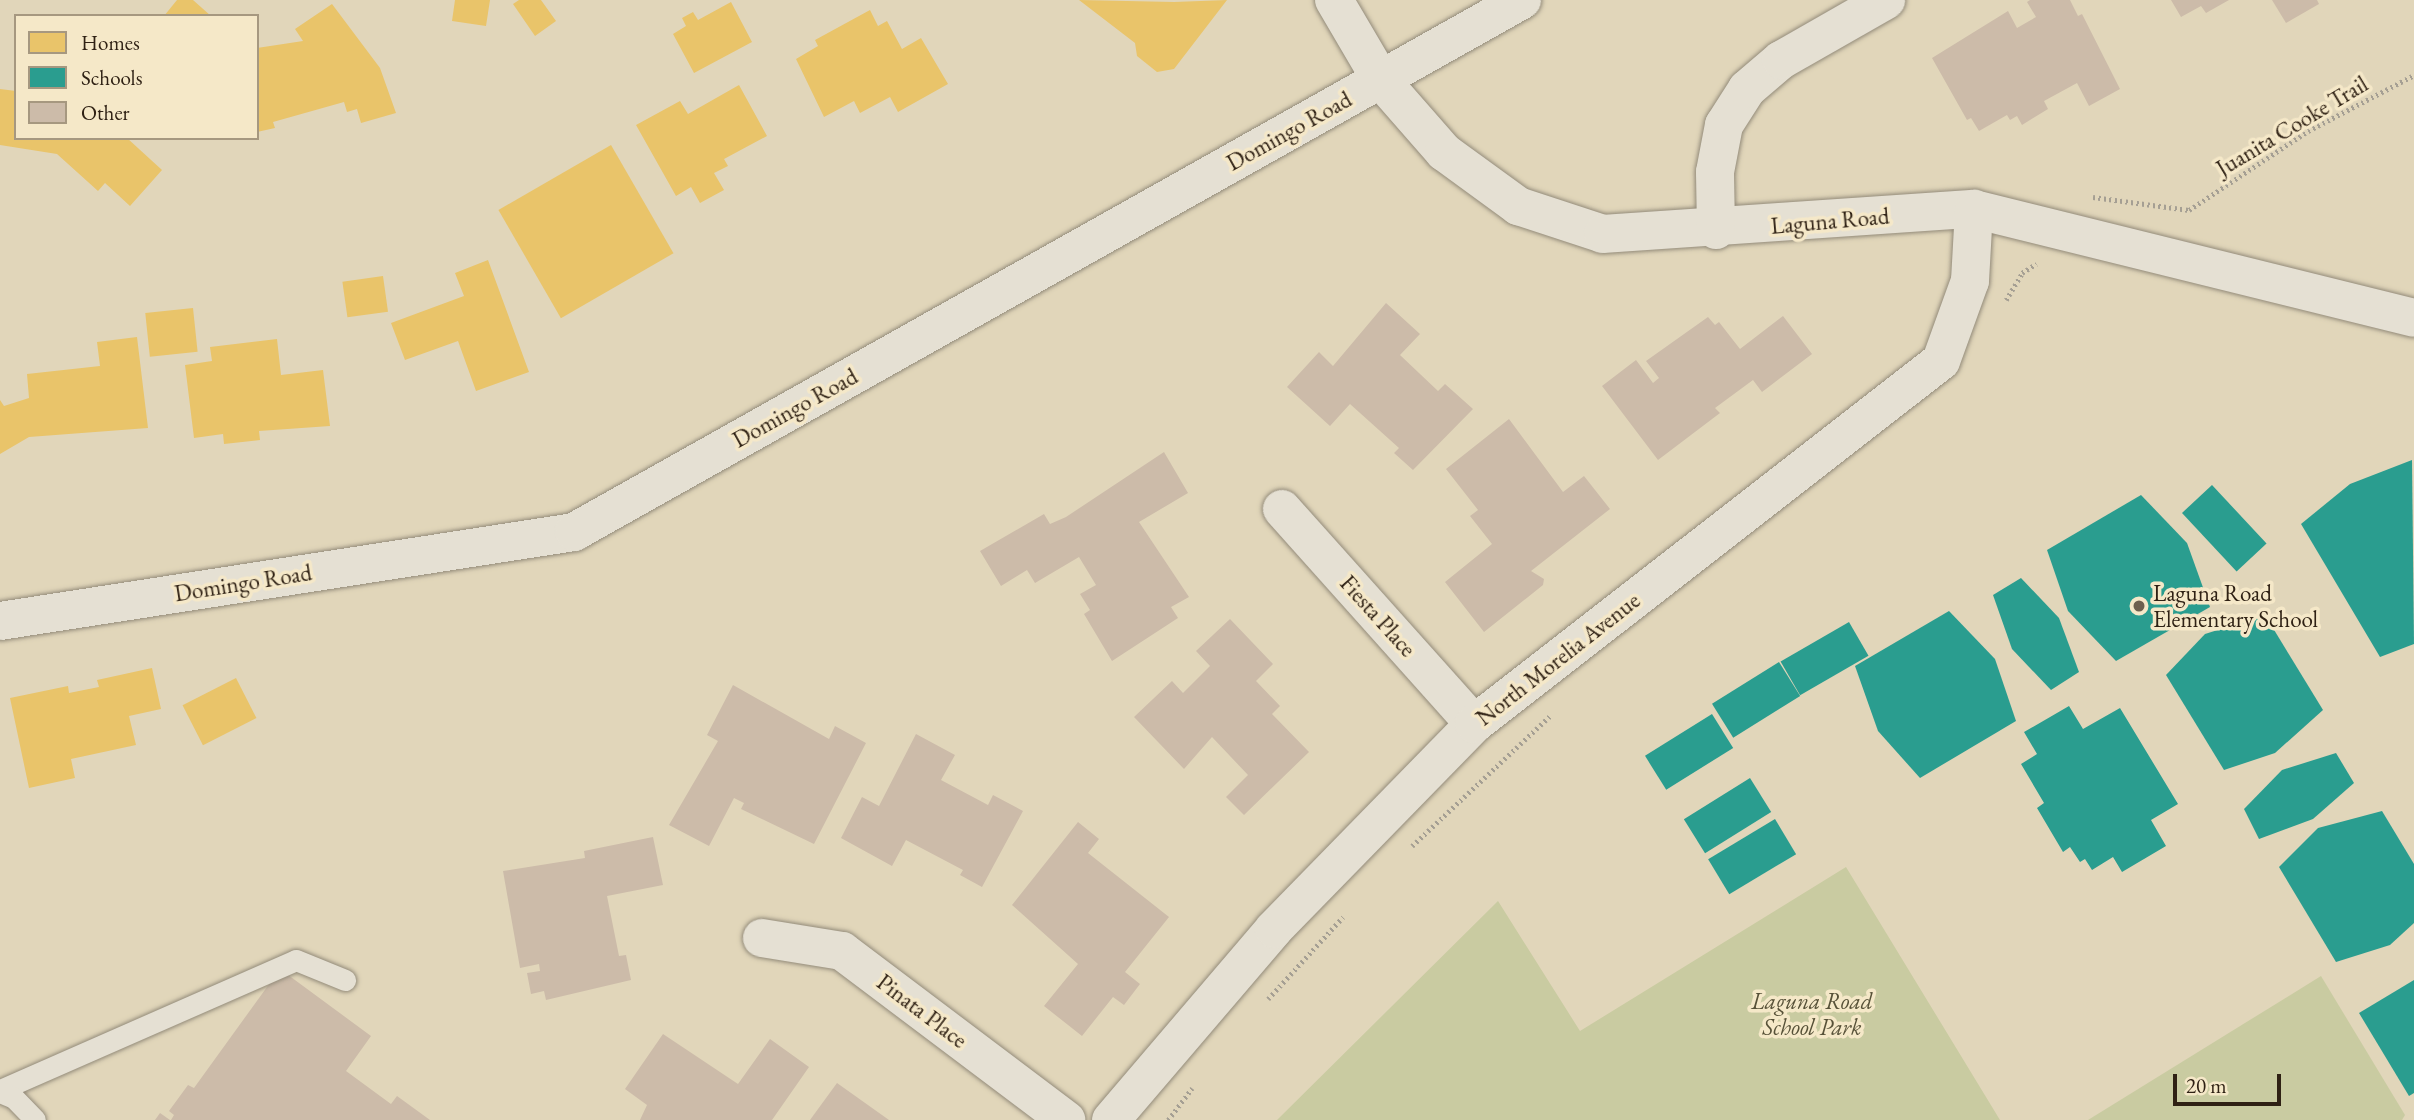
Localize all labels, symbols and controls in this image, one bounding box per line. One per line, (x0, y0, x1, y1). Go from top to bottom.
legend (14, 14, 259, 140)
text: Homes (81, 29, 140, 56)
text: Schools (81, 64, 142, 91)
street label: Juanita Cooke Trail (2211, 70, 2373, 182)
street label: Domingo Road (1222, 85, 1356, 177)
text: Other (81, 99, 130, 126)
street label: Laguna Road (1770, 202, 1890, 240)
street label: Domingo Road (728, 362, 862, 454)
street label: Domingo Road (172, 559, 314, 607)
street label: Fiesta Place (1334, 570, 1422, 662)
place label: Laguna Road Elementary School (2153, 579, 2318, 633)
street label: North Morelia Avenue (1471, 587, 1645, 731)
marker: Laguna Road Elementary School (2131, 598, 2147, 614)
street label: Pinata Place (871, 968, 973, 1054)
park label: Laguna Road School Park (1751, 987, 1873, 1041)
scale bar (2176, 1060, 2284, 1104)
text: 20 m (2186, 1072, 2227, 1099)

